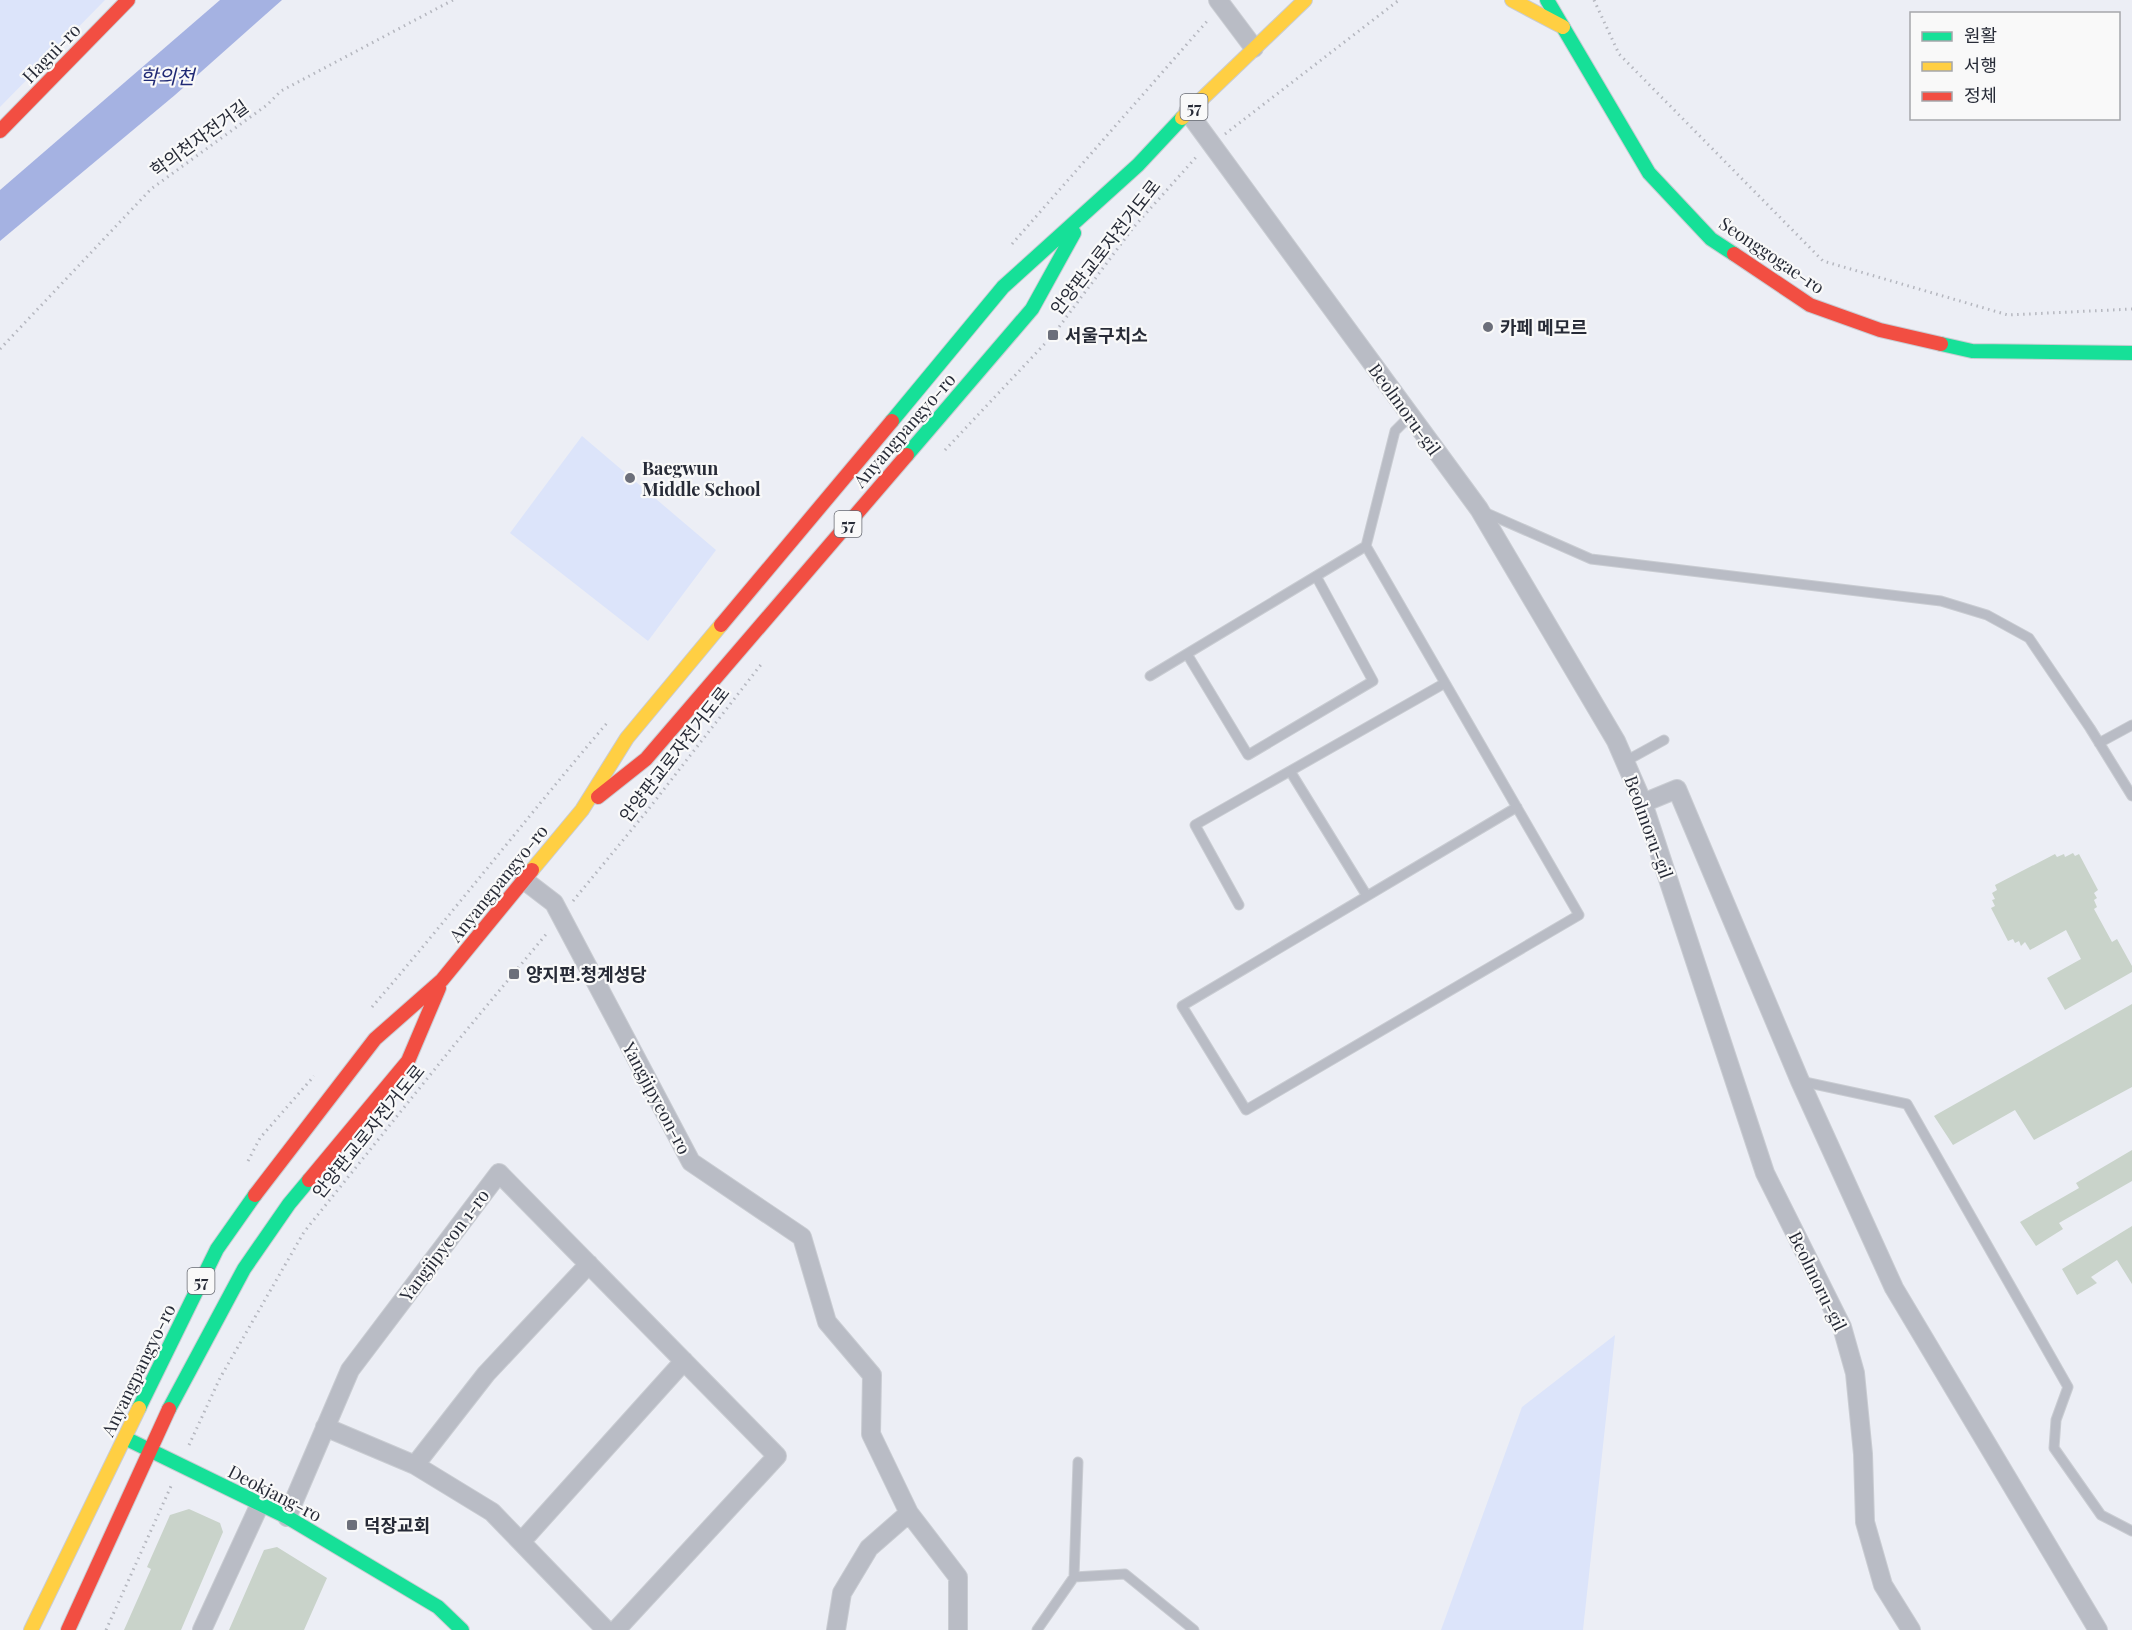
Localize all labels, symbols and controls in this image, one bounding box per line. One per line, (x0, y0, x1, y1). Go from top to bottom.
legend (1910, 12, 2120, 120)
street label: Hagui-ro (17, 18, 85, 88)
text: 원활 (1964, 23, 1997, 47)
text: 서행 (1964, 53, 1997, 77)
water label: 학의천 (139, 62, 197, 89)
text: 정체 (1964, 83, 1997, 107)
street label: 학의천자전거길 (145, 94, 253, 182)
road number: 57 (1180, 94, 1208, 120)
street label: 안양판교로자전거도로 (1045, 174, 1165, 320)
street label: Seonggogae-ro (1715, 211, 1829, 299)
place label: 카페 메모르 (1500, 315, 1587, 339)
marker: 카페 메모르 (1481, 320, 1495, 334)
place label: 서울구치소 (1065, 323, 1148, 347)
marker: 서울구치소 (1046, 328, 1060, 342)
street label: Beolmoru-gil (1364, 358, 1446, 460)
street label: Anyangpangyo-ro (847, 368, 961, 493)
place label: Baegwun Middle School (642, 456, 761, 501)
marker: Baegwun Middle School (623, 471, 637, 485)
road number: 57 (834, 511, 862, 537)
street label: 안양판교로자전거도로 (614, 681, 734, 827)
street label: Beolmoru-gil (1619, 772, 1679, 882)
street label: Anyangpangyo-ro (443, 819, 553, 947)
place label: 양지편.청계성당 (526, 962, 647, 986)
marker: 양지편.청계성당 (507, 967, 521, 981)
street label: Yangjipyeon-ro (617, 1037, 697, 1158)
street label: 안양판교로자전거도로 (307, 1059, 429, 1203)
street label: Yangjipyeon 1-ro (393, 1184, 494, 1307)
street label: Beolmoru-gil (1784, 1227, 1852, 1335)
road number: 57 (188, 1268, 214, 1294)
street label: Anyangpangyo-ro (95, 1300, 181, 1441)
street label: Deokjang-ro (224, 1459, 326, 1527)
place label: 덕장교회 (364, 1513, 430, 1537)
marker: 덕장교회 (345, 1518, 359, 1532)

